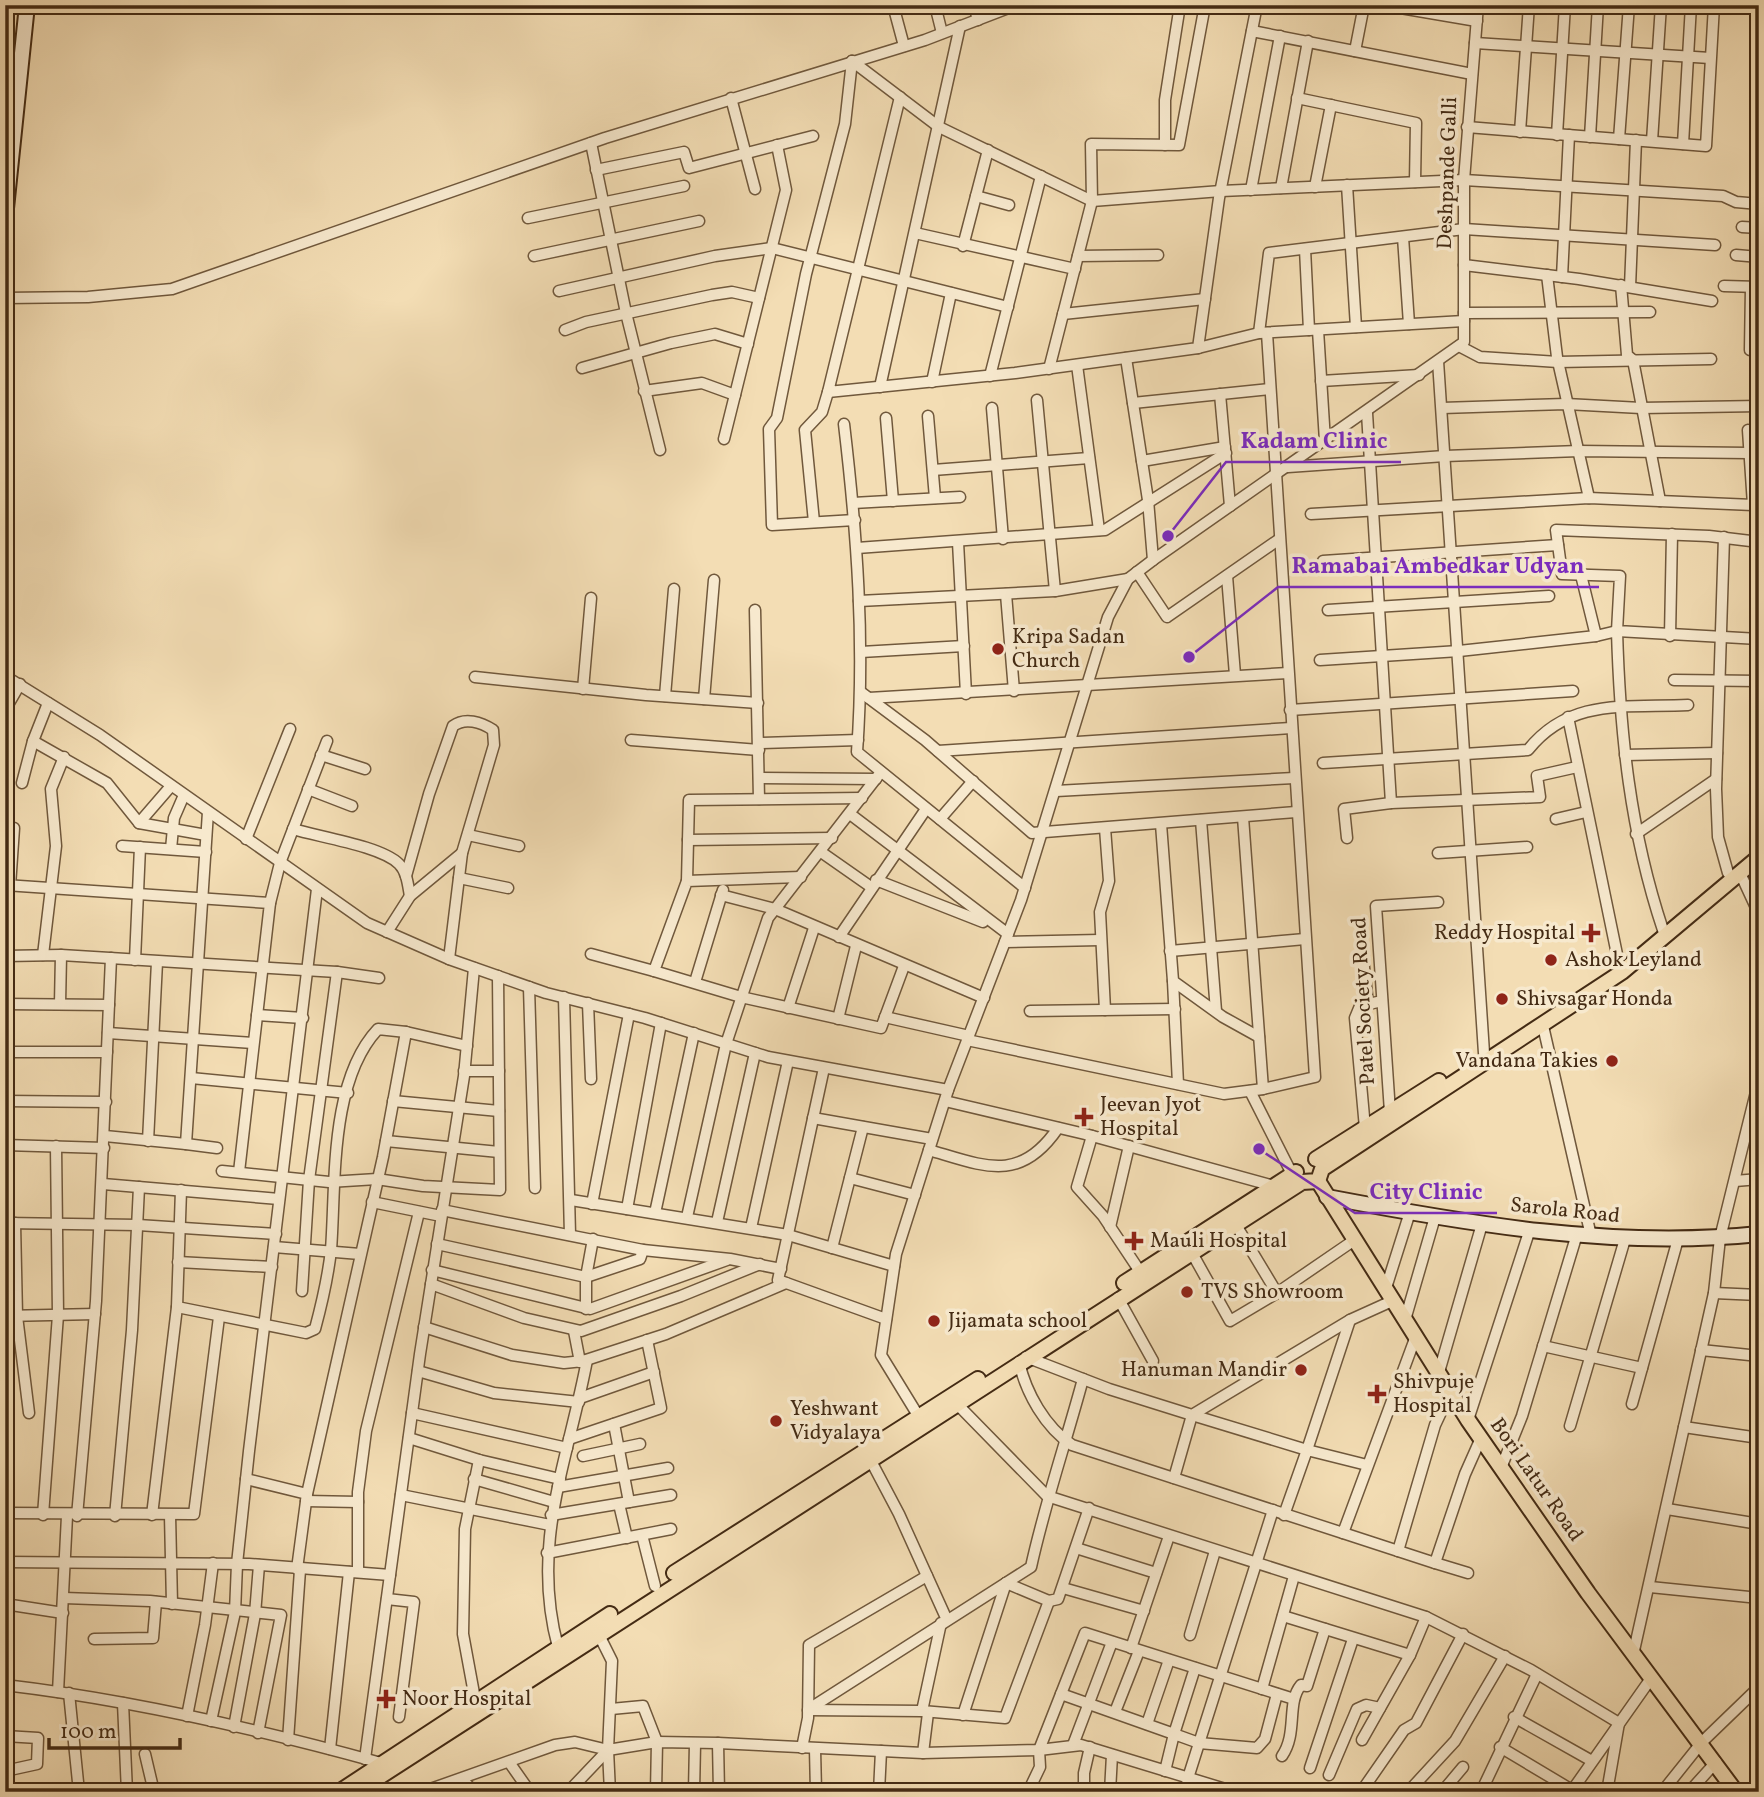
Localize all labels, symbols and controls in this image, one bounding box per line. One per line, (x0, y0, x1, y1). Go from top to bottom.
street label: Deshpande Galli (1431, 96, 1465, 250)
callout: Kadam Clinic (1226, 418, 1401, 462)
text: Kadam Clinic (1241, 426, 1388, 458)
callout: Ramabai Ambedkar Udyan (1278, 543, 1599, 587)
text: Ramabai Ambedkar Udyan (1292, 551, 1584, 583)
place label: Kripa Sadan Church (1012, 623, 1125, 676)
marker: Kripa Sadan Church (990, 641, 1006, 657)
street label: Patel Society Road (1345, 916, 1383, 1086)
place label: Reddy Hospital (1434, 919, 1575, 948)
marker: Reddy Hospital (1581, 923, 1601, 943)
place label: Ashok Leyland (1565, 946, 1702, 975)
marker: Ashok Leyland (1543, 952, 1559, 968)
place label: Shivsagar Honda (1516, 985, 1673, 1014)
marker: Shivsagar Honda (1494, 991, 1510, 1007)
place label: Vandana Takies (1455, 1047, 1598, 1076)
marker: Vandana Takies (1604, 1053, 1620, 1069)
place label: Jeevan Jyot Hospital (1100, 1091, 1202, 1144)
marker: Jeevan Jyot Hospital (1074, 1107, 1094, 1127)
callout: City Clinic (1355, 1169, 1497, 1213)
text: City Clinic (1369, 1177, 1483, 1209)
street label: Sarola Road (1509, 1191, 1621, 1231)
place label: Mauli Hospital (1150, 1227, 1287, 1256)
marker: Mauli Hospital (1124, 1231, 1144, 1251)
place label: TVS Showroom (1201, 1278, 1344, 1307)
marker: TVS Showroom (1179, 1284, 1195, 1300)
place label: Jijamata school (948, 1307, 1087, 1336)
marker: Jijamata school (926, 1313, 942, 1329)
place label: Hanuman Mandir (1121, 1356, 1287, 1385)
marker: Hanuman Mandir (1293, 1362, 1309, 1378)
place label: Shivpuje Hospital (1393, 1368, 1474, 1421)
marker: Shivpuje Hospital (1367, 1384, 1387, 1404)
place label: Yeshwant Vidyalaya (790, 1395, 881, 1448)
street label: Bori Latur Road (1483, 1412, 1589, 1548)
marker: Yeshwant Vidyalaya (768, 1413, 784, 1429)
place label: Noor Hospital (402, 1685, 531, 1714)
marker: Noor Hospital (376, 1689, 396, 1709)
scale bar (49, 1706, 180, 1750)
text: 100 m (60, 1718, 117, 1747)

